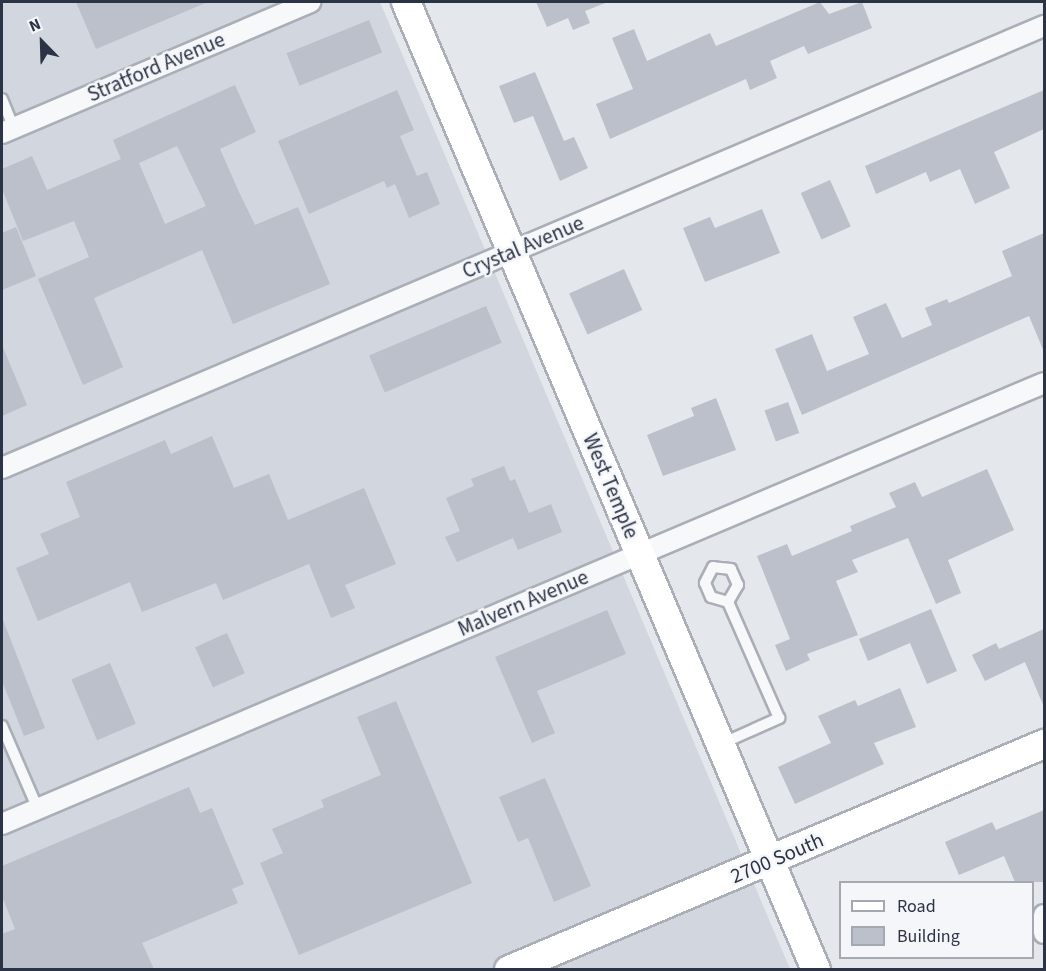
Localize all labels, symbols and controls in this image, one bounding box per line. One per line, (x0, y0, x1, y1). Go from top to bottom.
north arrow (12, 12, 72, 72)
text: N (26, 13, 44, 38)
street label: Stratford Avenue (84, 27, 228, 107)
street label: Crystal Avenue (458, 210, 588, 284)
street label: West Temple (578, 430, 644, 542)
street label: Malvern Avenue (454, 564, 592, 642)
street label: 2700 South (727, 827, 827, 889)
legend (839, 881, 1034, 959)
text: Road (897, 894, 936, 919)
text: Building (897, 924, 960, 949)

